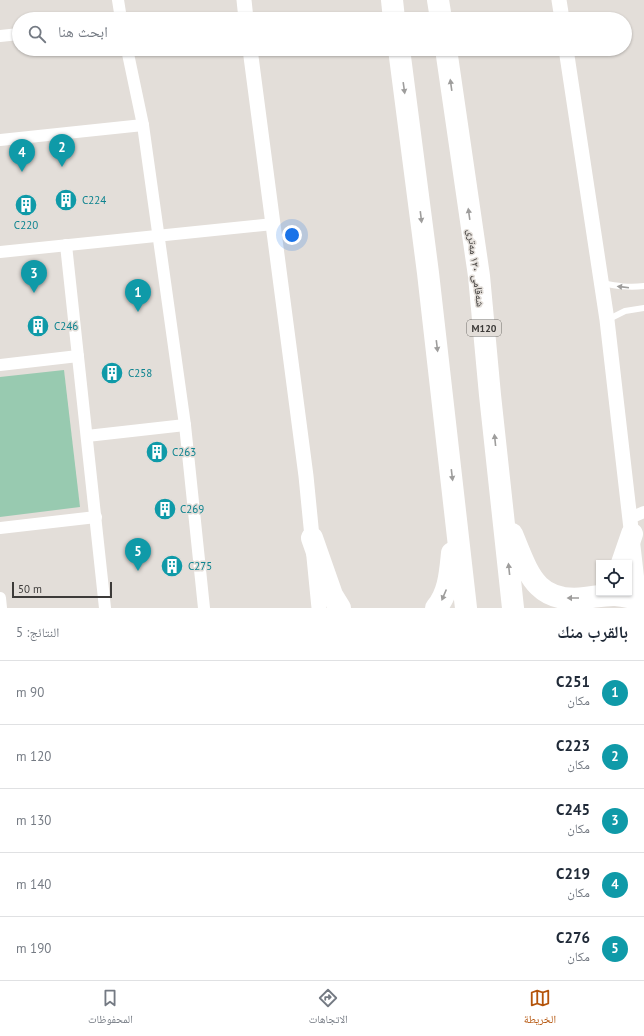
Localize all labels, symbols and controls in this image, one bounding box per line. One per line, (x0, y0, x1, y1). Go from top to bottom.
search box (12, 12, 632, 56)
text: ابحث هنا (58, 22, 108, 41)
icon: search (26, 23, 48, 45)
one-way arrow (448, 79, 454, 91)
one-way arrow (401, 82, 407, 94)
pin: 2 (49, 134, 75, 167)
pin: 4 (9, 139, 35, 172)
building icon: C224 (53, 187, 79, 213)
building icon: C220 (13, 192, 39, 218)
place label: C224 (82, 193, 106, 207)
one-way arrow (466, 207, 472, 220)
one-way arrow (418, 210, 424, 223)
place label: C220 (14, 218, 38, 232)
your location (282, 225, 302, 245)
street label: شەقامی ١٢٠ مەتری (464, 228, 488, 308)
pin: 3 (21, 260, 47, 293)
pin: 1 (125, 279, 151, 312)
one-way arrow (617, 284, 629, 290)
building icon: C246 (25, 313, 51, 339)
place label: C246 (54, 319, 78, 333)
road number: M120 (467, 320, 501, 336)
one-way arrow (433, 340, 440, 352)
building icon: C258 (99, 360, 125, 386)
place label: C258 (128, 366, 152, 380)
one-way arrow (492, 434, 498, 446)
building icon: C263 (144, 439, 170, 465)
place label: C263 (172, 445, 196, 459)
one-way arrow (448, 469, 455, 481)
building icon: C269 (152, 496, 178, 522)
place label: C269 (180, 502, 204, 516)
pin: 5 (125, 538, 151, 571)
building icon: C275 (159, 553, 185, 579)
place label: C275 (188, 559, 212, 573)
map controls (596, 560, 632, 596)
button: locate (596, 560, 632, 596)
one-way arrow (506, 563, 512, 575)
scale bar (12, 580, 112, 599)
text: 50 m (18, 582, 42, 596)
one-way arrow (441, 590, 447, 601)
one-way arrow (566, 595, 579, 601)
text: بالقرب منك (557, 621, 628, 643)
text: النتائج: 5 (16, 624, 59, 641)
text: C251 (556, 672, 590, 691)
text: 90 m (16, 684, 44, 701)
text: 1 (611, 684, 619, 701)
text: مكان (567, 692, 590, 709)
text: C223 (556, 736, 590, 755)
text: 120 m (16, 748, 51, 765)
text: 2 (611, 748, 619, 765)
text: مكان (567, 756, 590, 773)
text: C245 (556, 800, 590, 819)
text: 130 m (16, 812, 51, 829)
text: 3 (611, 812, 619, 829)
text: مكان (567, 820, 590, 837)
text: C219 (556, 864, 590, 883)
text: 140 m (16, 876, 51, 893)
text: 4 (611, 876, 619, 893)
text: مكان (567, 884, 590, 901)
text: C276 (556, 928, 590, 947)
text: 190 m (16, 940, 51, 957)
text: 5 (611, 940, 619, 957)
text: مكان (567, 948, 590, 965)
tab: المحفوظات (88, 987, 133, 1030)
tab: الاتجاهات (309, 987, 348, 1030)
tab: الخريطة (524, 987, 556, 1030)

